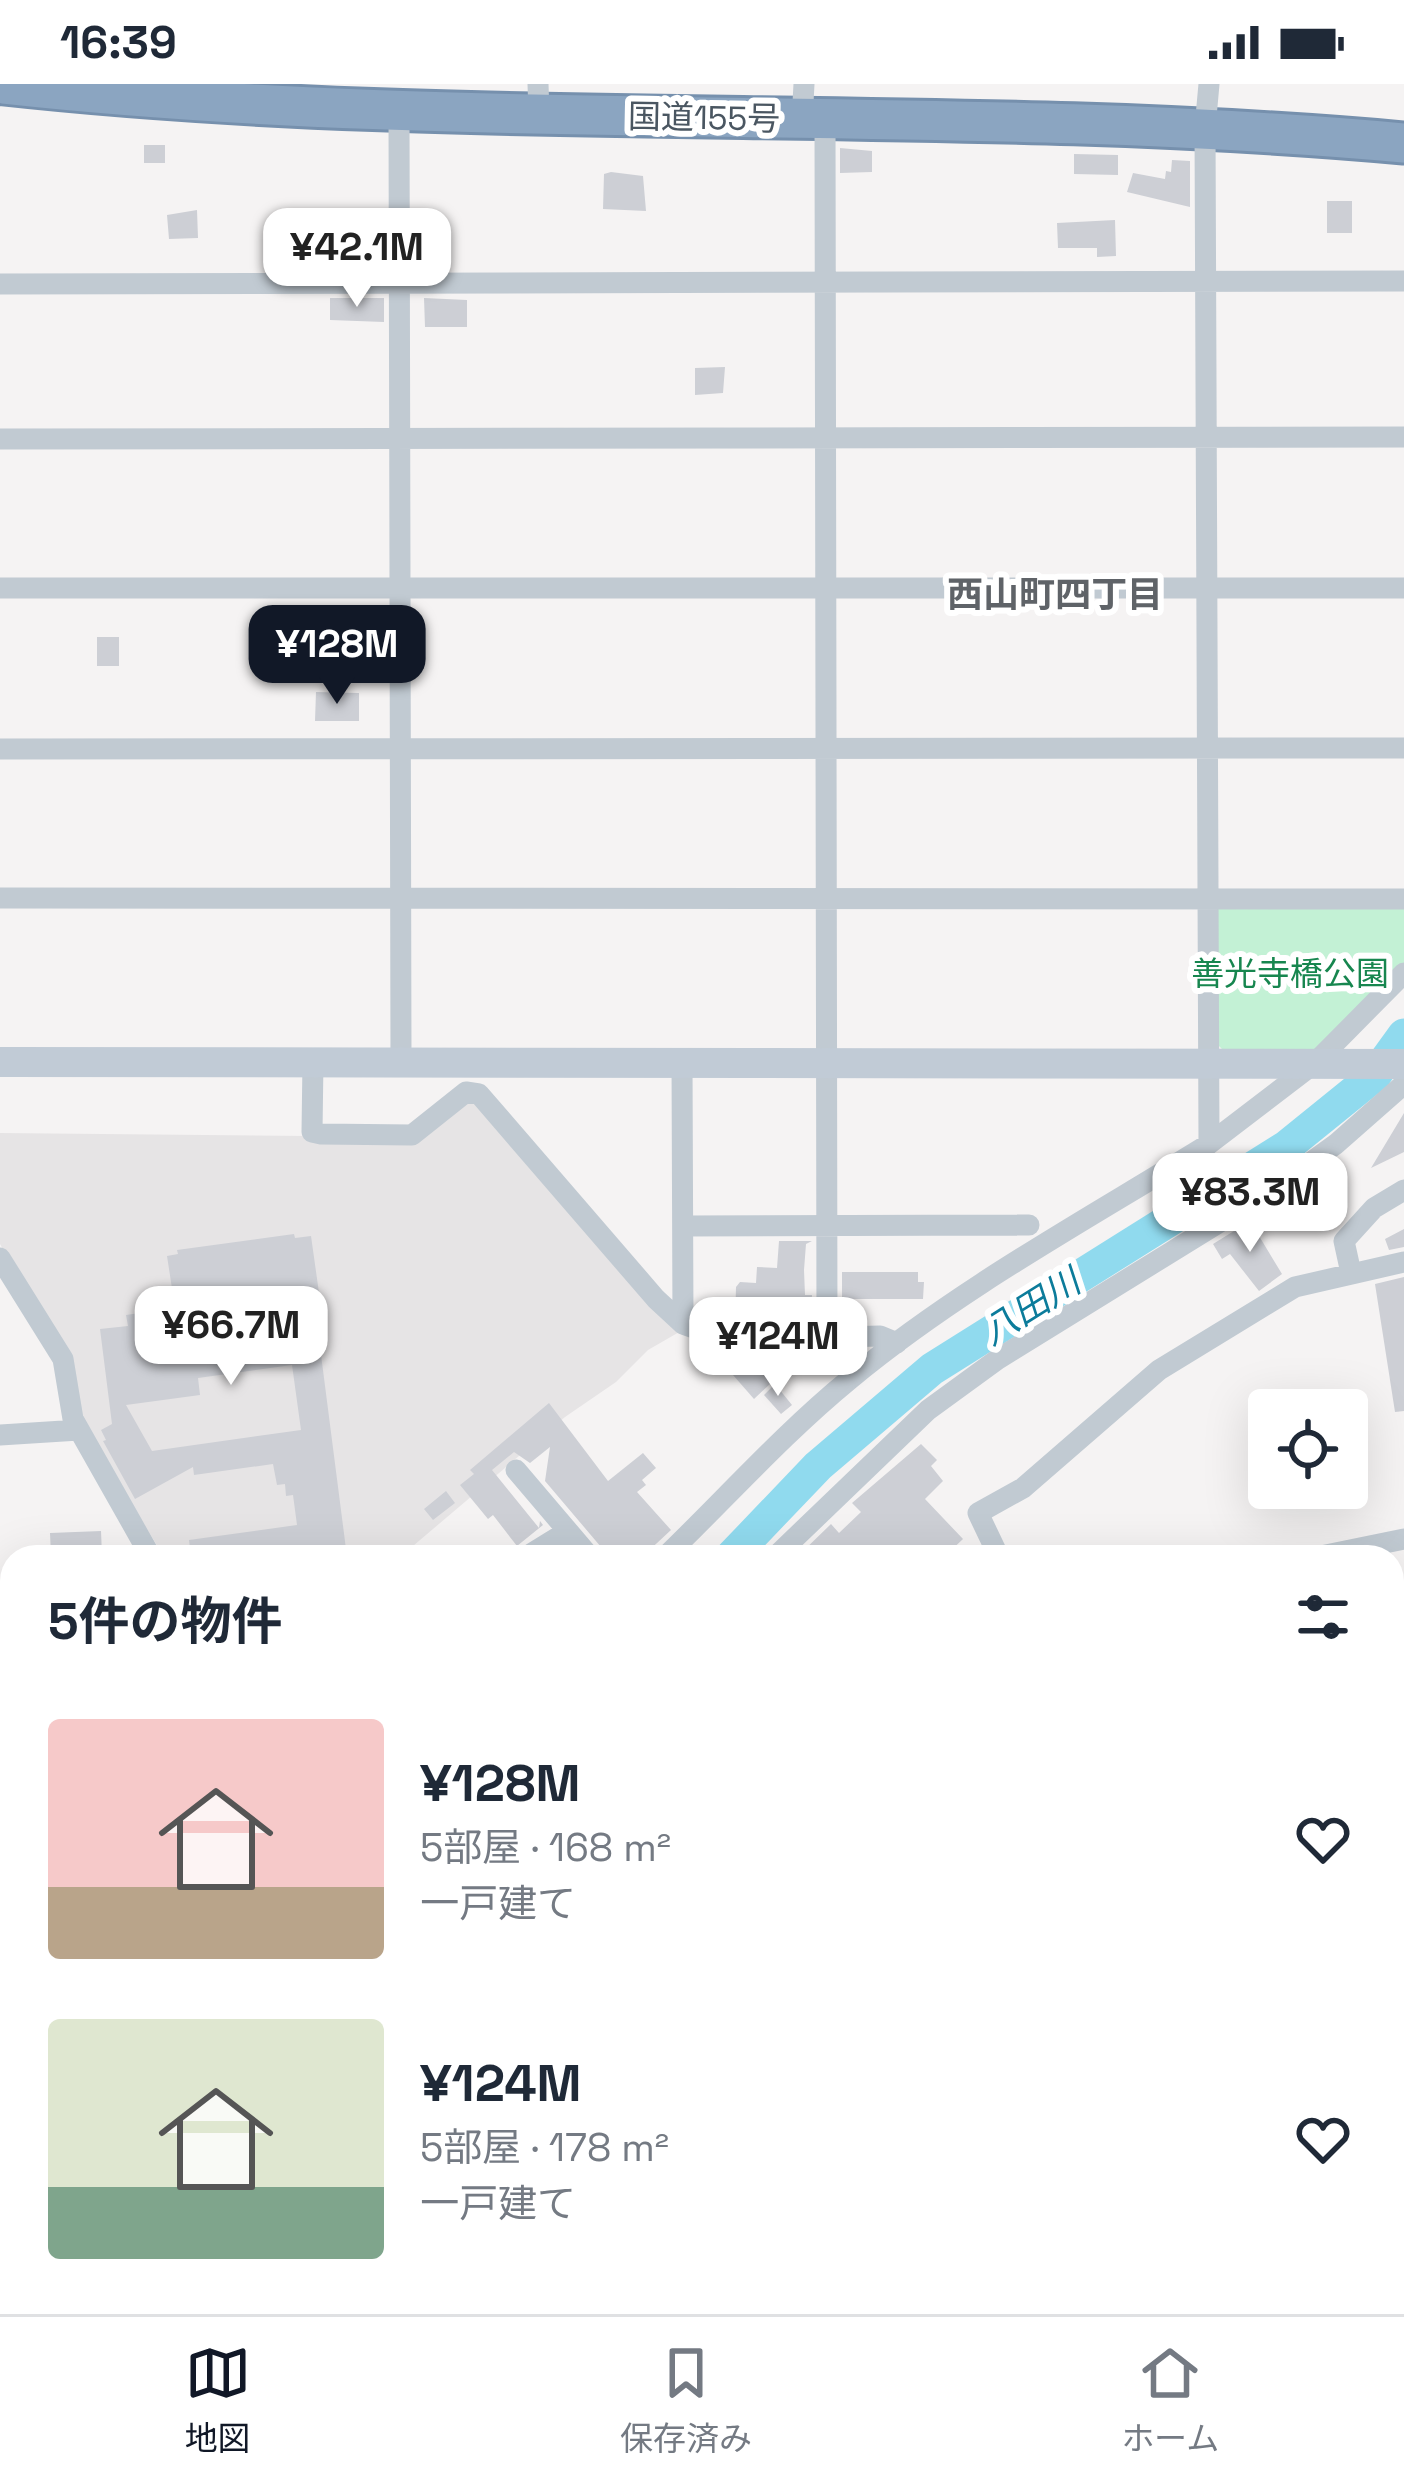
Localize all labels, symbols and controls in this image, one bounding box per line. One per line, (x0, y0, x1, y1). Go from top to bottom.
text: 16:39 (60, 14, 177, 71)
street label: 国道155号 (627, 96, 781, 140)
pin: ¥42.1M (259, 208, 455, 310)
text: ¥42.1M (290, 222, 424, 271)
district label: 西山町四丁目 (947, 572, 1163, 618)
pin: ¥128M (253, 605, 421, 707)
text: ¥128M (276, 619, 398, 668)
park label: 善光寺橋公園 (1191, 953, 1389, 995)
pin: ¥83.3M (1152, 1153, 1348, 1255)
text: ¥83.3M (1179, 1167, 1321, 1216)
water label: 八田川 (973, 1257, 1092, 1355)
pin: ¥66.7M (133, 1286, 329, 1388)
pin: ¥124M (694, 1297, 862, 1399)
text: ¥66.7M (162, 1300, 300, 1349)
text: ¥124M (716, 1311, 840, 1360)
map controls (1248, 1389, 1368, 1509)
button: locate (1248, 1389, 1368, 1509)
icon: filters (1290, 1584, 1356, 1650)
text: 5件の物件 (48, 1589, 283, 1654)
text: ¥128M (420, 1751, 581, 1816)
icon: home (144, 1767, 288, 1911)
icon: heart (1290, 1806, 1356, 1872)
text: 5部屋 · 168 m² (420, 1823, 671, 1872)
text: 一戸建て (420, 1879, 576, 1928)
text: ¥124M (420, 2051, 582, 2116)
icon: home (144, 2067, 288, 2211)
icon: heart (1290, 2106, 1356, 2172)
text: 5部屋 · 178 m² (420, 2123, 669, 2172)
text: 一戸建て (420, 2179, 576, 2228)
tab: 地図 (185, 2340, 251, 2460)
tab: 保存済み (620, 2340, 752, 2460)
tab: ホーム (1121, 2340, 1219, 2460)

